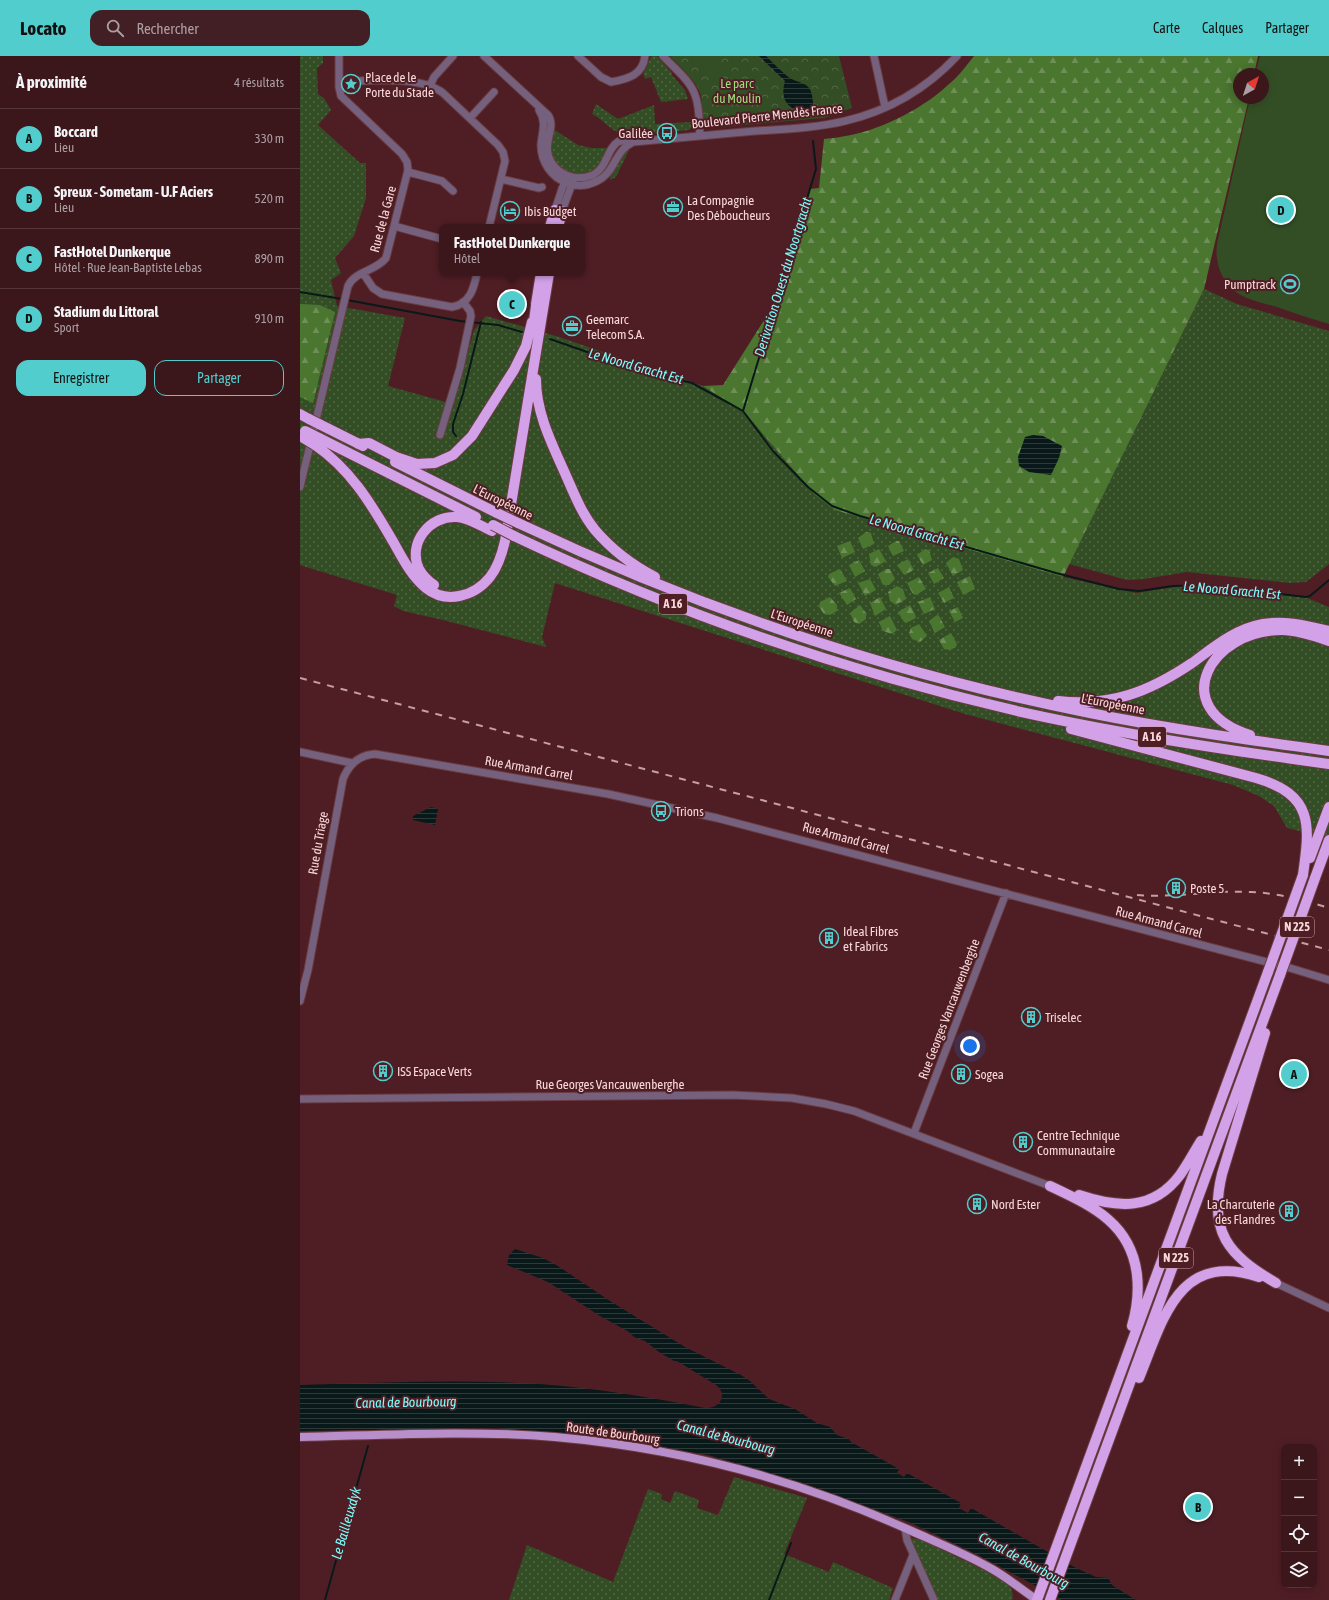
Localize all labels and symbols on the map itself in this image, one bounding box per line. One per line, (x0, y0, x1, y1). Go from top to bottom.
north arrow (1233, 68, 1269, 104)
place label: Place de le Porte du Stade (365, 70, 434, 100)
place icon: Place de le Porte du Stade (340, 73, 362, 95)
park label: Le parc du Moulin (713, 76, 761, 106)
street label: Boulevard Pierre Mendès France (691, 101, 843, 131)
bus stop icon: Galilée (656, 122, 678, 144)
place label: Galilée (619, 126, 653, 141)
street label: Rue de la Gare (367, 184, 399, 254)
place label: La Compagnie Des Déboucheurs (687, 193, 770, 223)
water label: Derivation Ouest du Noortgracht (751, 195, 815, 359)
pin: D (1268, 195, 1294, 225)
office icon: La Compagnie Des Déboucheurs (662, 196, 684, 218)
hotel icon: Ibis Budget (499, 200, 521, 222)
place label: Ibis Budget (524, 204, 577, 219)
sports icon: Pumptrack (1279, 273, 1301, 295)
place label: Pumptrack (1224, 277, 1276, 292)
pin: C (499, 289, 525, 319)
place label: Geemarc Telecom S.A. (586, 312, 645, 342)
office icon: Geemarc Telecom S.A. (561, 315, 583, 337)
water label: Le Noord Gracht Est (587, 345, 685, 387)
street label: L'Européenne (471, 481, 535, 523)
water label: Le Noord Gracht Est (868, 511, 966, 553)
water label: Le Noord Gracht Est (1183, 578, 1281, 602)
road number: A 16 (659, 594, 687, 614)
street label: L'Européenne (769, 606, 835, 640)
street label: L'Européenne (1080, 690, 1146, 718)
road number: A 16 (1138, 727, 1166, 747)
street label: Rue Armand Carrel (484, 753, 575, 783)
bus stop icon: Trions (650, 800, 672, 822)
place label: Trions (675, 804, 704, 819)
street label: Rue du Triage (305, 810, 331, 876)
street label: Rue Armand Carrel (801, 819, 892, 857)
building icon: Poste 5 (1165, 877, 1187, 899)
place label: Poste 5 (1190, 881, 1224, 896)
street label: Rue Armand Carrel (1114, 903, 1205, 941)
road number: N 225 (1280, 917, 1314, 937)
place label: Ideal Fibres et Fabrics (843, 924, 899, 954)
building icon: Ideal Fibres et Fabrics (818, 927, 840, 949)
street label: Rue Georges Vancauwenberghe (915, 937, 983, 1081)
building icon: Triselec (1020, 1006, 1042, 1028)
place label: Triselec (1045, 1010, 1081, 1025)
your location (960, 1036, 980, 1056)
pin: A (1281, 1059, 1307, 1089)
building icon: ISS Espace Verts (372, 1060, 394, 1082)
building icon: Sogea (950, 1063, 972, 1085)
place label: ISS Espace Verts (397, 1064, 472, 1079)
place label: Sogea (975, 1067, 1004, 1082)
street label: Rue Georges Vancauwenberghe (536, 1077, 685, 1092)
place label: Centre Technique Communautaire (1037, 1128, 1120, 1158)
building icon: Centre Technique Communautaire (1012, 1131, 1034, 1153)
building icon: Nord Ester (966, 1193, 988, 1215)
place label: Nord Ester (991, 1197, 1040, 1212)
place label: La Charcuterie des Flandres (1207, 1197, 1275, 1227)
building icon: La Charcuterie des Flandres (1278, 1200, 1300, 1222)
road number: N 225 (1159, 1248, 1193, 1268)
water label: Canal de Bourbourg (355, 1393, 457, 1411)
water label: Canal de Bourbourg (675, 1416, 777, 1458)
street label: Route de Bourbourg (565, 1419, 661, 1447)
water label: Le Bailleuxdyk (328, 1484, 364, 1561)
pin: B (1185, 1492, 1211, 1522)
water label: Canal de Bourbourg (976, 1529, 1072, 1591)

